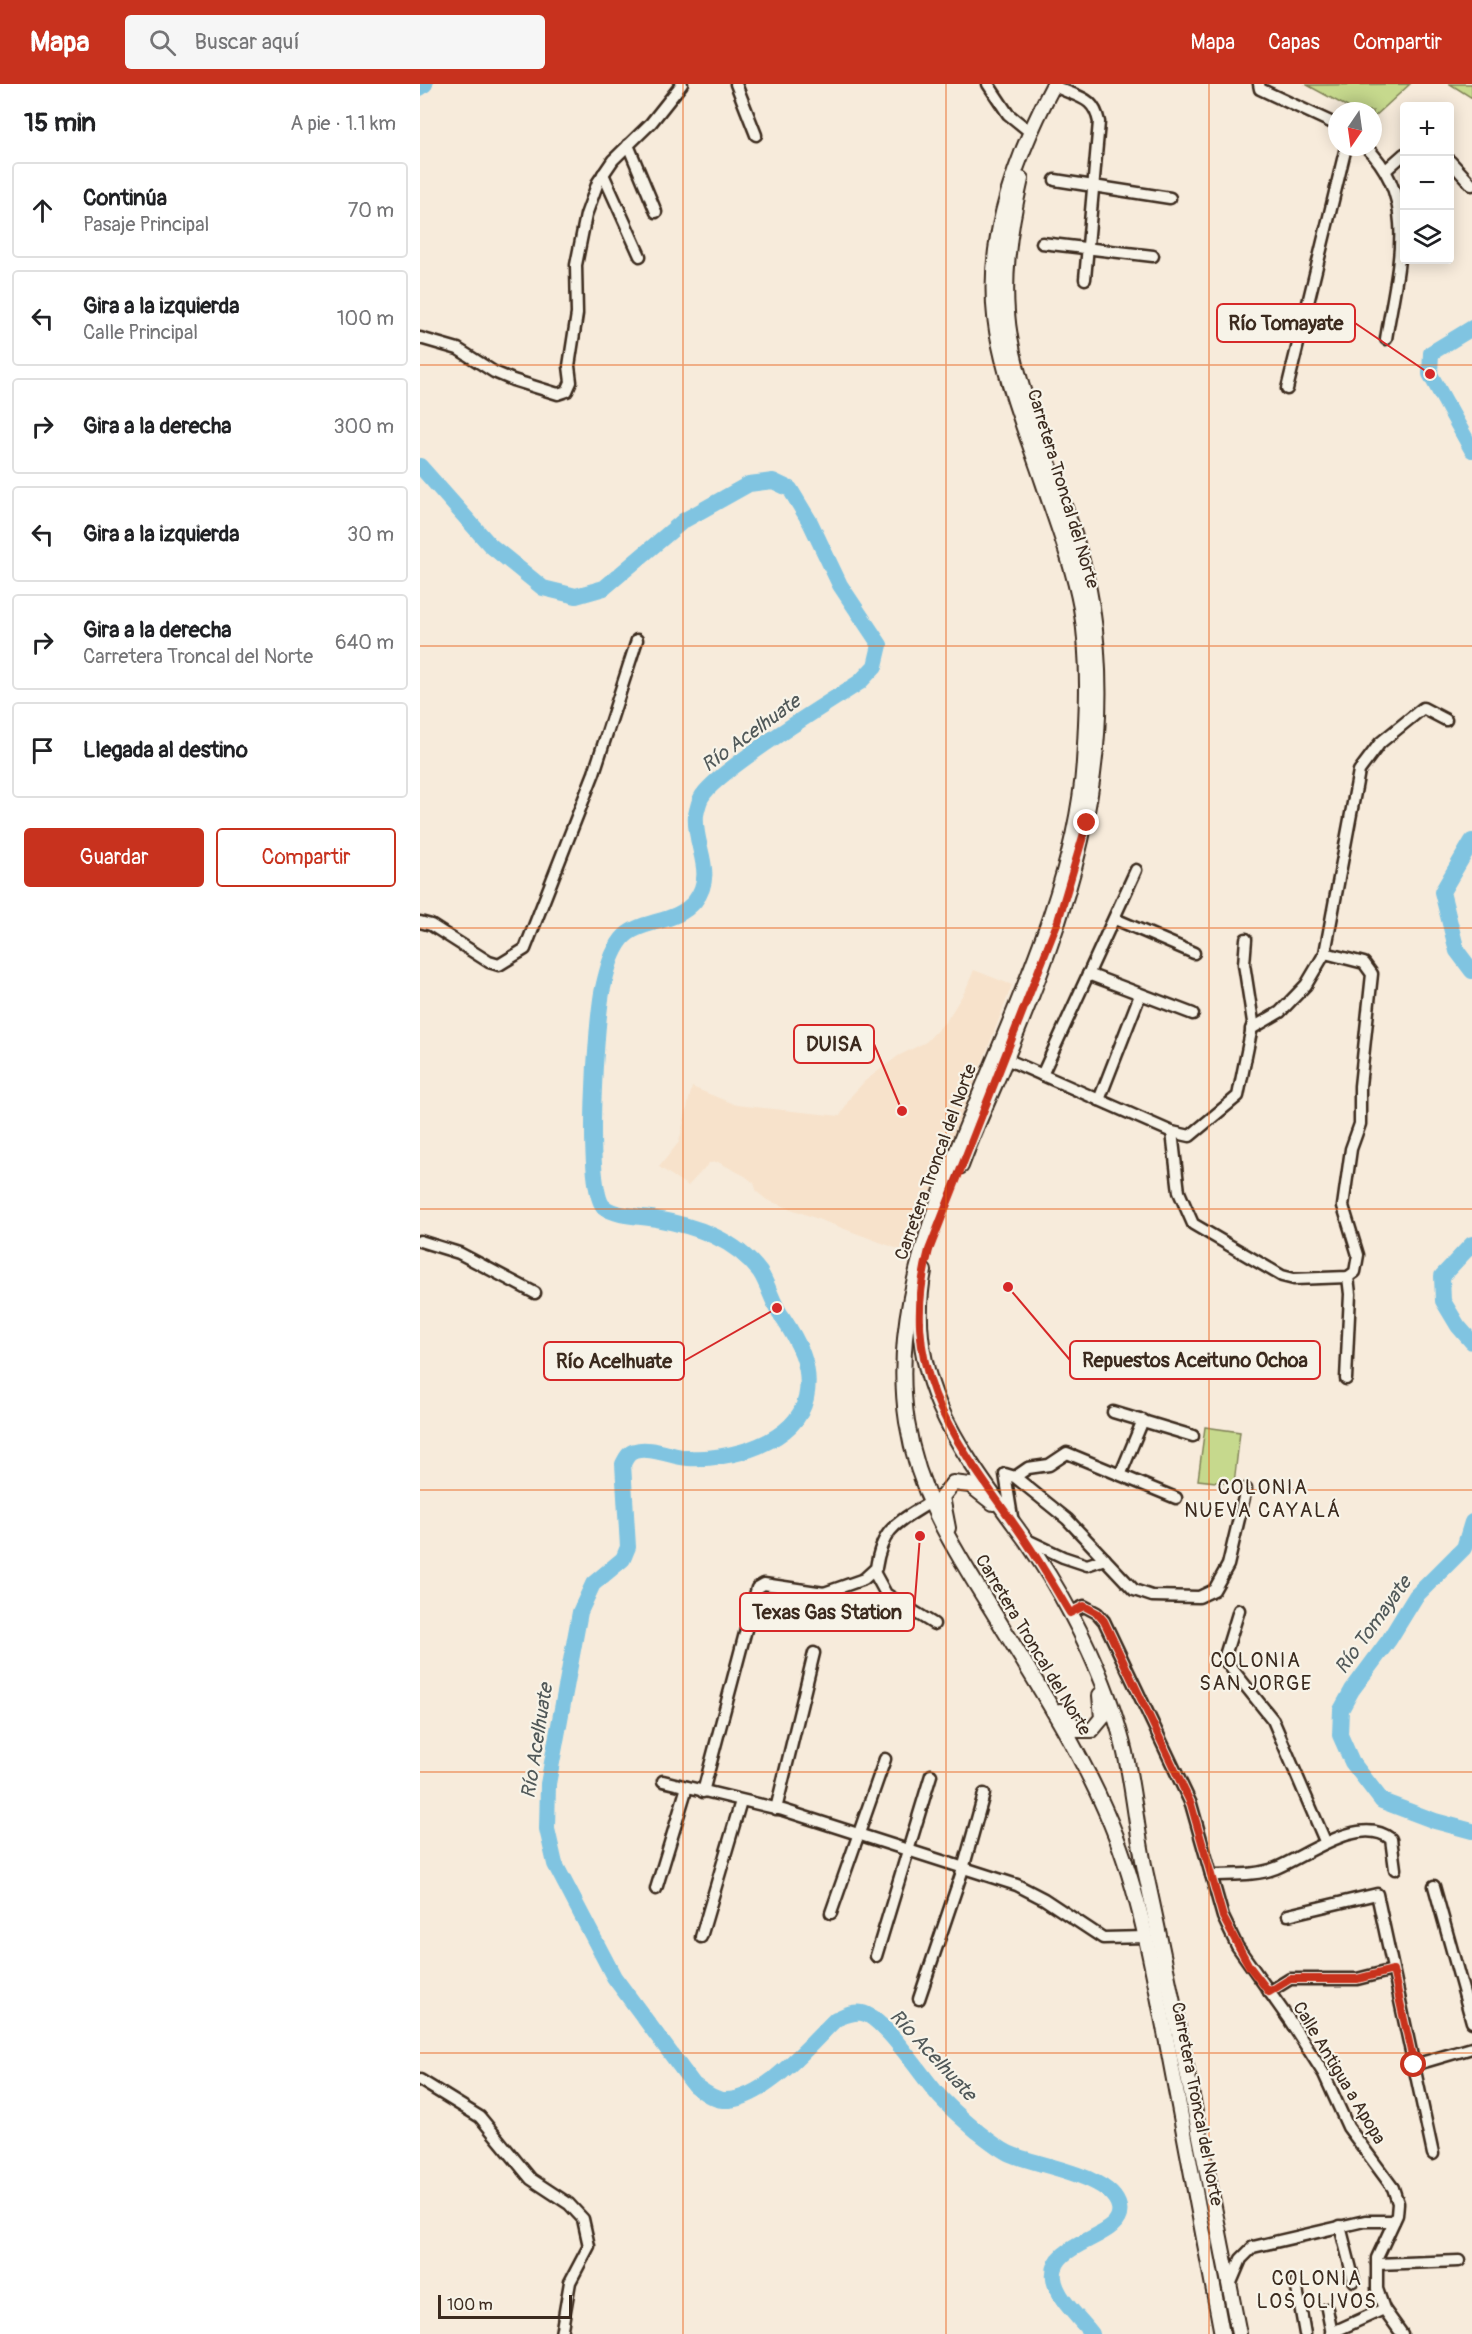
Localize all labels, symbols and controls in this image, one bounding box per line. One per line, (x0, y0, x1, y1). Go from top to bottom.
search box (125, 15, 545, 69)
text: Mapa (30, 25, 89, 60)
icon: search (146, 26, 179, 59)
text: Buscar aquí (194, 28, 300, 56)
text: Mapa (1191, 29, 1235, 56)
text: Capas (1268, 29, 1320, 56)
text: Compartir (1353, 29, 1442, 56)
north arrow (1328, 102, 1382, 156)
map controls (1400, 102, 1454, 264)
button: + (1400, 102, 1454, 156)
text: 15 min (24, 107, 96, 139)
text: A pie · 1.1 km (290, 111, 396, 136)
button: − (1400, 156, 1454, 210)
text: Continúa (83, 184, 167, 212)
icon: ahead (26, 194, 59, 227)
text: 70 m (348, 198, 394, 223)
button: layers (1400, 210, 1454, 264)
text: Pasaje Principal (83, 212, 209, 237)
text: Gira a la izquierda (83, 292, 240, 320)
icon: left (26, 302, 59, 335)
callout: Río Tomayate (1217, 304, 1355, 342)
text: 100 m (337, 306, 394, 331)
text: Río Tomayate (1229, 311, 1345, 336)
text: Calle Principal (83, 320, 198, 345)
street label: Carretera Troncal del Norte (1022, 387, 1104, 591)
icon: right (26, 410, 59, 443)
text: Gira a la derecha (83, 412, 231, 440)
text: 300 m (333, 414, 394, 439)
icon: left (26, 518, 59, 551)
text: Gira a la izquierda (83, 520, 240, 548)
text: 30 m (347, 522, 394, 547)
text: Gira a la derecha (83, 616, 231, 644)
icon: right (26, 626, 59, 659)
text: 640 m (335, 630, 394, 655)
text: Carretera Troncal del Norte (83, 644, 313, 669)
water label: Río Acelhuate (697, 688, 807, 777)
icon: arrive (26, 734, 59, 767)
text: Llegada al destino (83, 736, 248, 764)
route end (1073, 809, 1099, 835)
button: Guardar (24, 828, 204, 887)
button: Compartir (216, 828, 396, 887)
callout: DUISA (794, 1025, 874, 1063)
text: DUISA (806, 1032, 862, 1057)
street label: Carretera Troncal del Norte (890, 1061, 982, 1263)
callout: Repuestos Aceituno Ochoa (1070, 1341, 1320, 1379)
callout: Río Acelhuate (544, 1342, 684, 1380)
text: Repuestos Aceituno Ochoa (1082, 1348, 1308, 1373)
text: Río Acelhuate (556, 1349, 673, 1374)
district label: COLONIA NUEVA CAYALÁ (1184, 1475, 1342, 1523)
street label: Carretera Troncal del Norte (970, 1550, 1096, 1740)
water label: Río Tomayate (1329, 1569, 1418, 1679)
callout: Texas Gas Station (740, 1593, 914, 1631)
text: Texas Gas Station (751, 1600, 902, 1625)
district label: COLONIA SAN JORGE (1199, 1648, 1313, 1696)
water label: Río Acelhuate (516, 1680, 559, 1800)
street label: Calle Antigua a Apopa (1287, 1997, 1391, 2149)
street label: Carretera Troncal del Norte (1166, 2000, 1228, 2208)
water label: Río Acelhuate (884, 2004, 983, 2108)
route start (1400, 2051, 1426, 2077)
district label: COLONIA LOS OLIVOS (1257, 2266, 1377, 2314)
scale bar (438, 2292, 572, 2320)
text: 100 m (447, 2295, 493, 2315)

